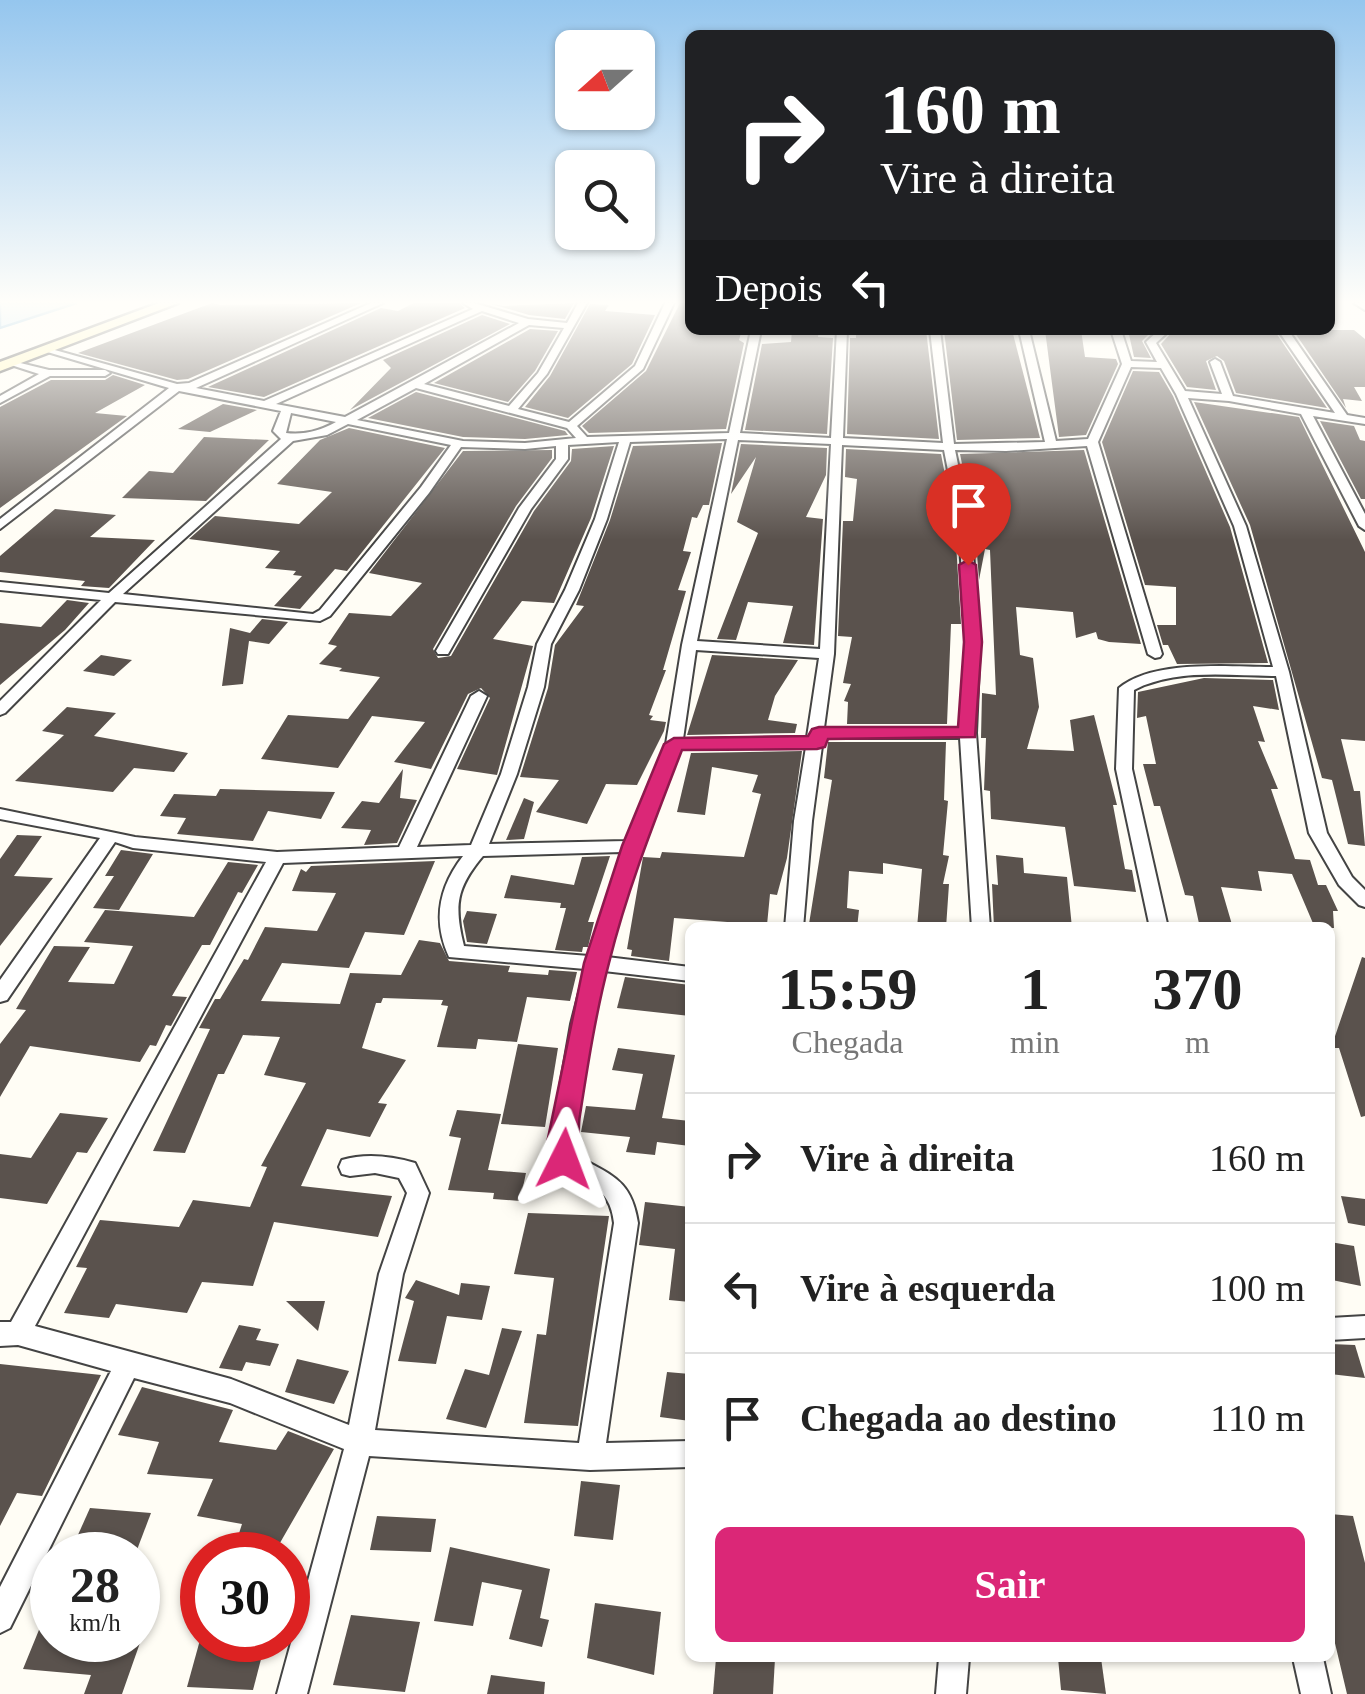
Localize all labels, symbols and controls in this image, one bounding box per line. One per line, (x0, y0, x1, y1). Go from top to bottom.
north arrow (555, 30, 655, 130)
map controls (555, 30, 655, 250)
icon: right (715, 70, 845, 200)
text: 160 m (880, 71, 1061, 148)
button: search (555, 150, 655, 250)
text: Vire à direita (880, 153, 1115, 203)
icon: left (843, 260, 898, 315)
text: Depois (715, 267, 823, 309)
pin (926, 463, 1011, 566)
icon: arrive (941, 478, 996, 533)
text: 15:59 (778, 956, 918, 1022)
text: 1 (1020, 956, 1050, 1022)
text: 370 (1152, 956, 1242, 1022)
text: Chegada (792, 1024, 904, 1060)
text: min (1010, 1024, 1060, 1060)
text: m (1185, 1024, 1210, 1060)
position arrow (512, 1107, 616, 1211)
icon: right (715, 1131, 770, 1186)
text: Vire à direita (800, 1137, 1015, 1179)
text: 160 m (1209, 1137, 1305, 1179)
icon: left (715, 1261, 770, 1316)
text: Vire à esquerda (800, 1267, 1055, 1309)
text: 100 m (1209, 1267, 1305, 1309)
icon: arrive (715, 1391, 770, 1446)
text: Chegada ao destino (800, 1397, 1117, 1439)
text: 110 m (1210, 1397, 1305, 1439)
button: Sair (715, 1527, 1305, 1642)
speed limit sign: 30 (180, 1532, 310, 1662)
text: 28 (70, 1557, 120, 1613)
text: km/h (69, 1609, 121, 1636)

